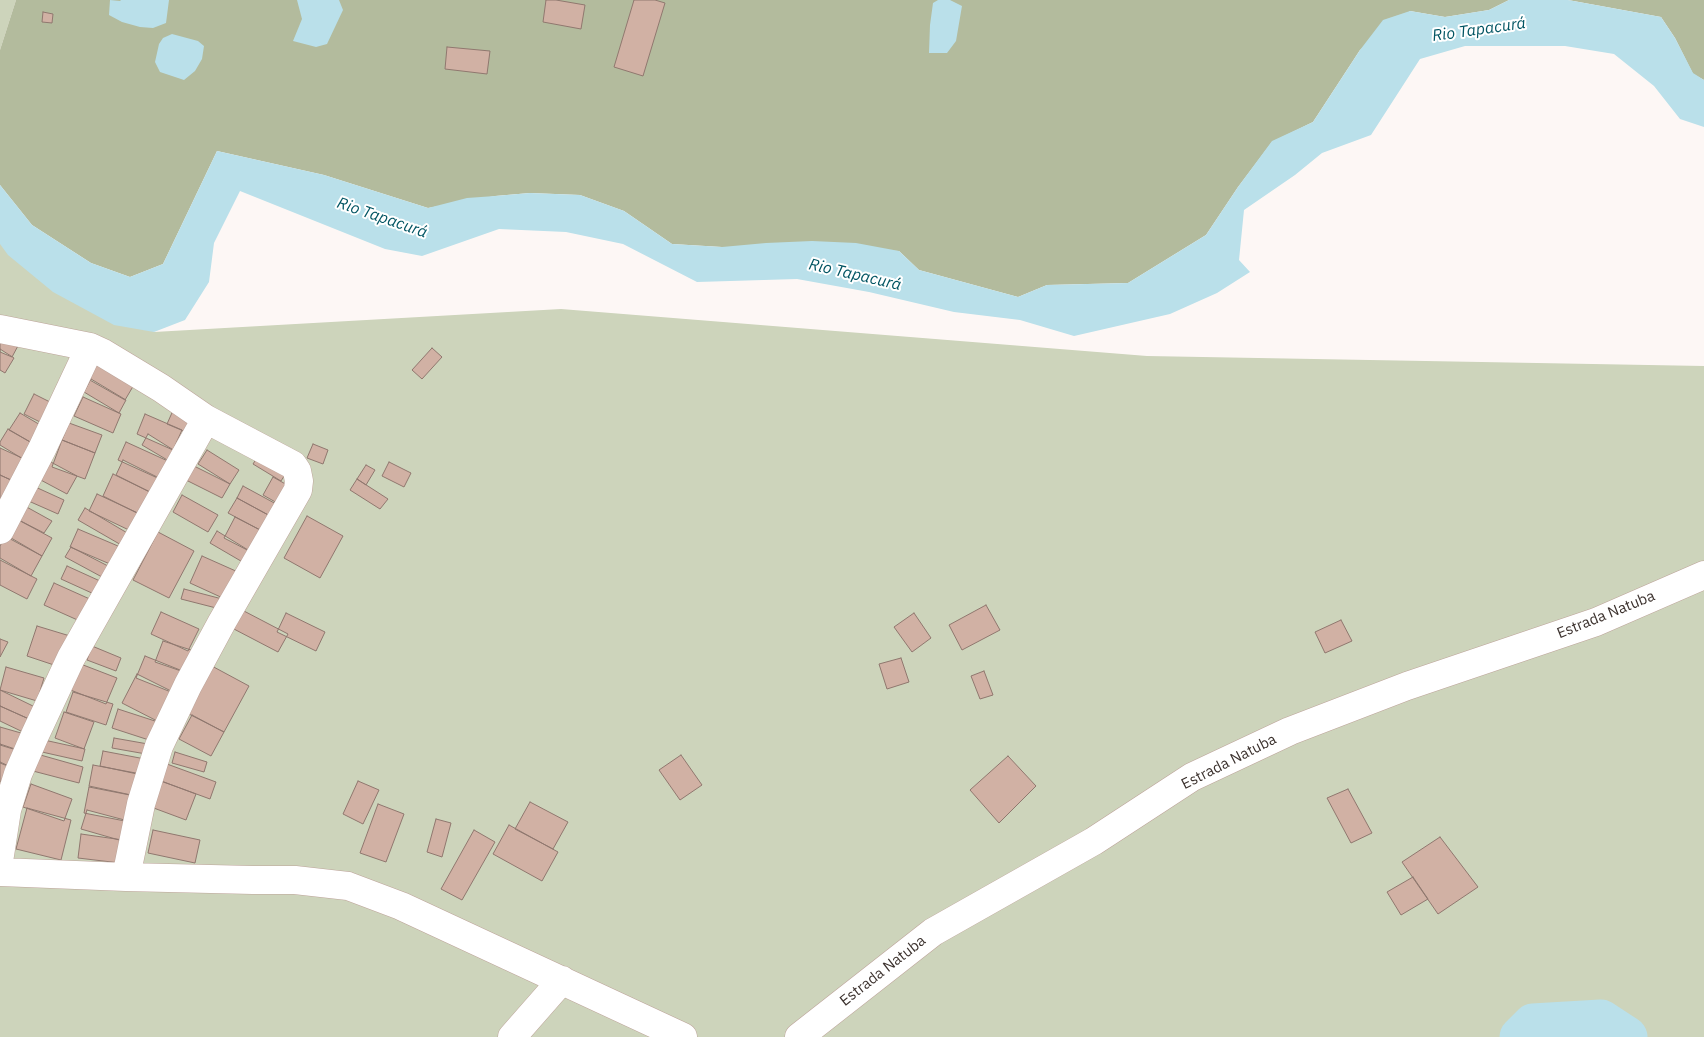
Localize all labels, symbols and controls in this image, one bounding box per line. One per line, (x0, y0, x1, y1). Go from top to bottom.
water label: Rio Tapacurá (1431, 14, 1527, 46)
water label: Rio Tapacurá (334, 194, 430, 242)
water label: Rio Tapacurá (807, 255, 903, 295)
street label: Estrada Natuba (1554, 587, 1658, 643)
street label: Estrada Natuba (1179, 730, 1279, 794)
street label: Estrada Natuba (836, 932, 930, 1010)

